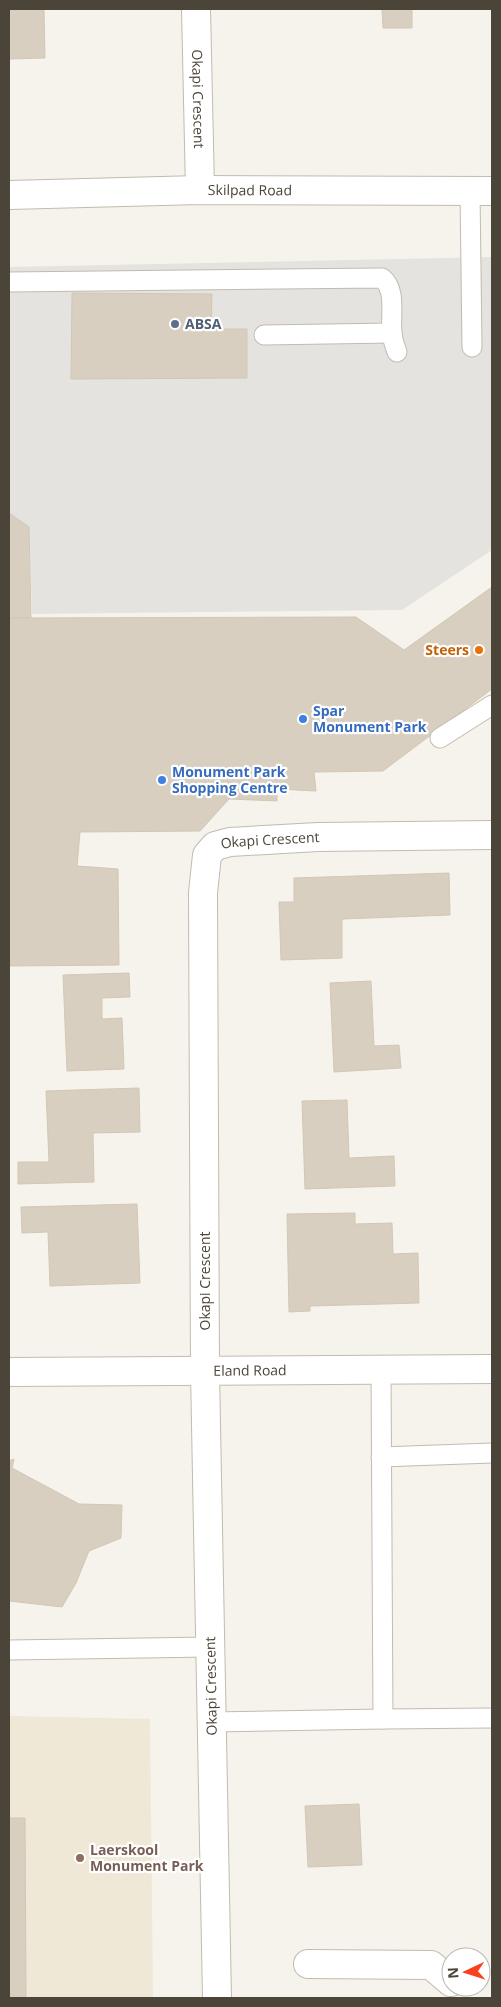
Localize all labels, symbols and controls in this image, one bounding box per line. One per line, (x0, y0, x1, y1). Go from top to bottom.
street label: Okapi Crescent (188, 49, 209, 149)
street label: Skilpad Road (208, 180, 292, 199)
place label: ABSA (185, 314, 222, 333)
marker: ABSA (169, 318, 181, 330)
place label: Steers (425, 640, 469, 659)
marker: Steers (473, 644, 485, 656)
place label: Spar Monument Park (313, 701, 427, 736)
marker: Spar Monument Park (297, 713, 309, 725)
place label: Monument Park Shopping Centre (172, 762, 287, 797)
marker: Monument Park Shopping Centre (156, 774, 168, 786)
street label: Okapi Crescent (218, 827, 320, 853)
street label: Okapi Crescent (195, 1232, 214, 1330)
street label: Eland Road (213, 1360, 287, 1380)
street label: Okapi Crescent (200, 1636, 221, 1736)
place label: Laerskool Monument Park (90, 1840, 204, 1875)
marker: Laerskool Monument Park (74, 1852, 86, 1864)
north arrow (441, 1947, 491, 1997)
text: N (443, 1967, 462, 1979)

